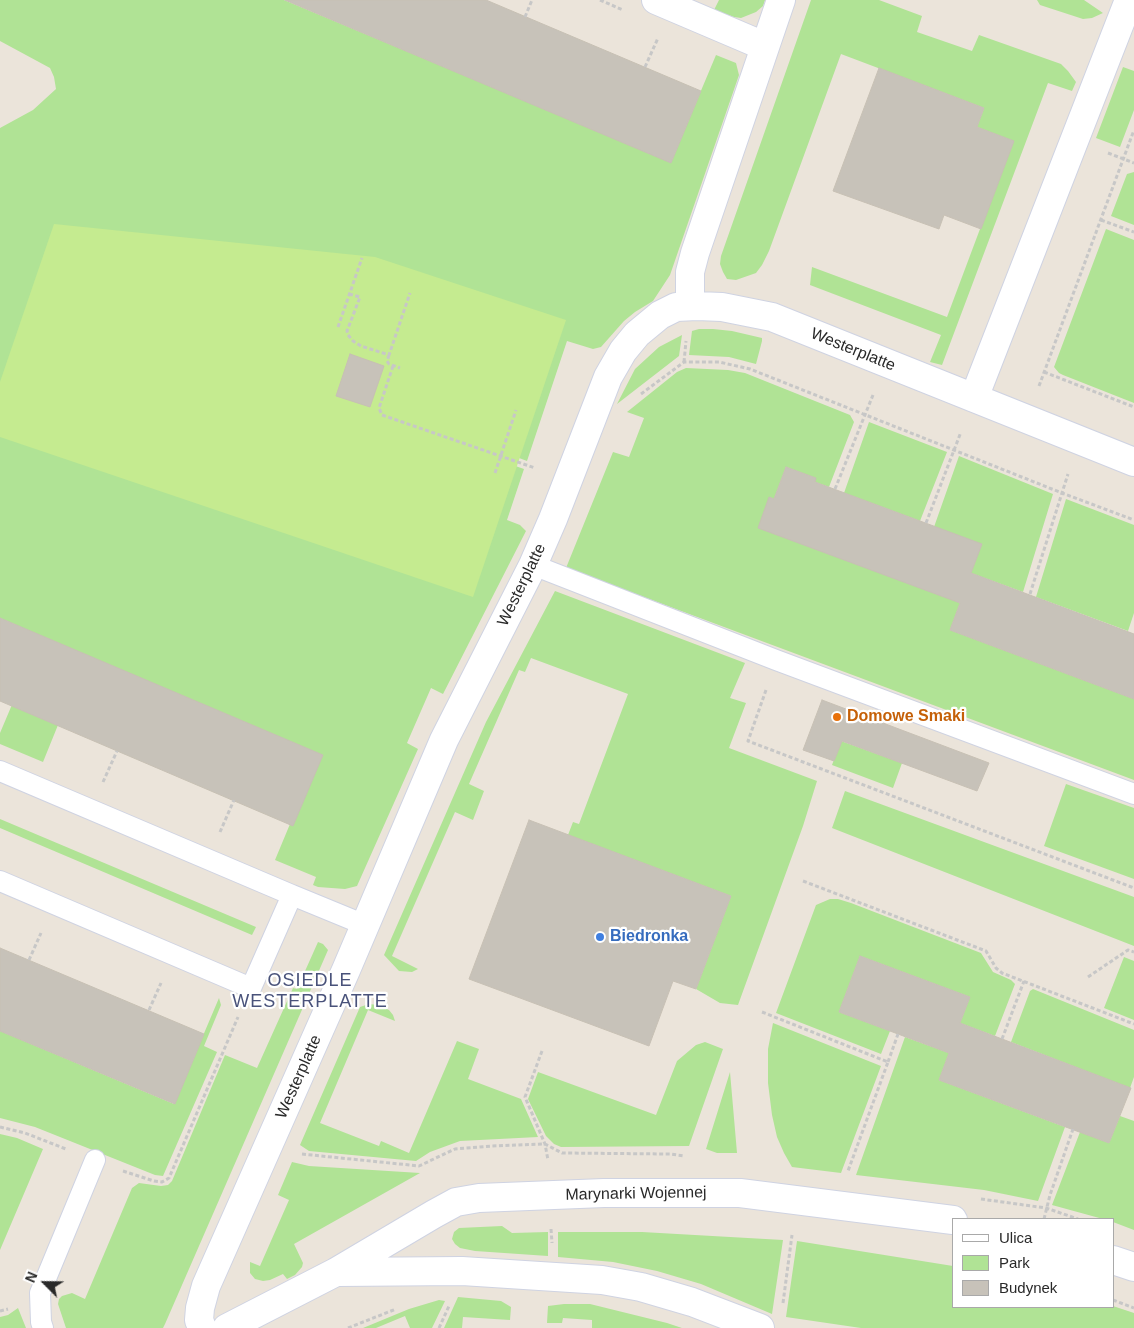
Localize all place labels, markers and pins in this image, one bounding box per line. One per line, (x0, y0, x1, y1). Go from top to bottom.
place label: Domowe Smaki (847, 707, 965, 727)
marker: Domowe Smaki (831, 711, 843, 723)
place label: Biedronka (610, 927, 688, 947)
marker: Biedronka (594, 931, 606, 943)

